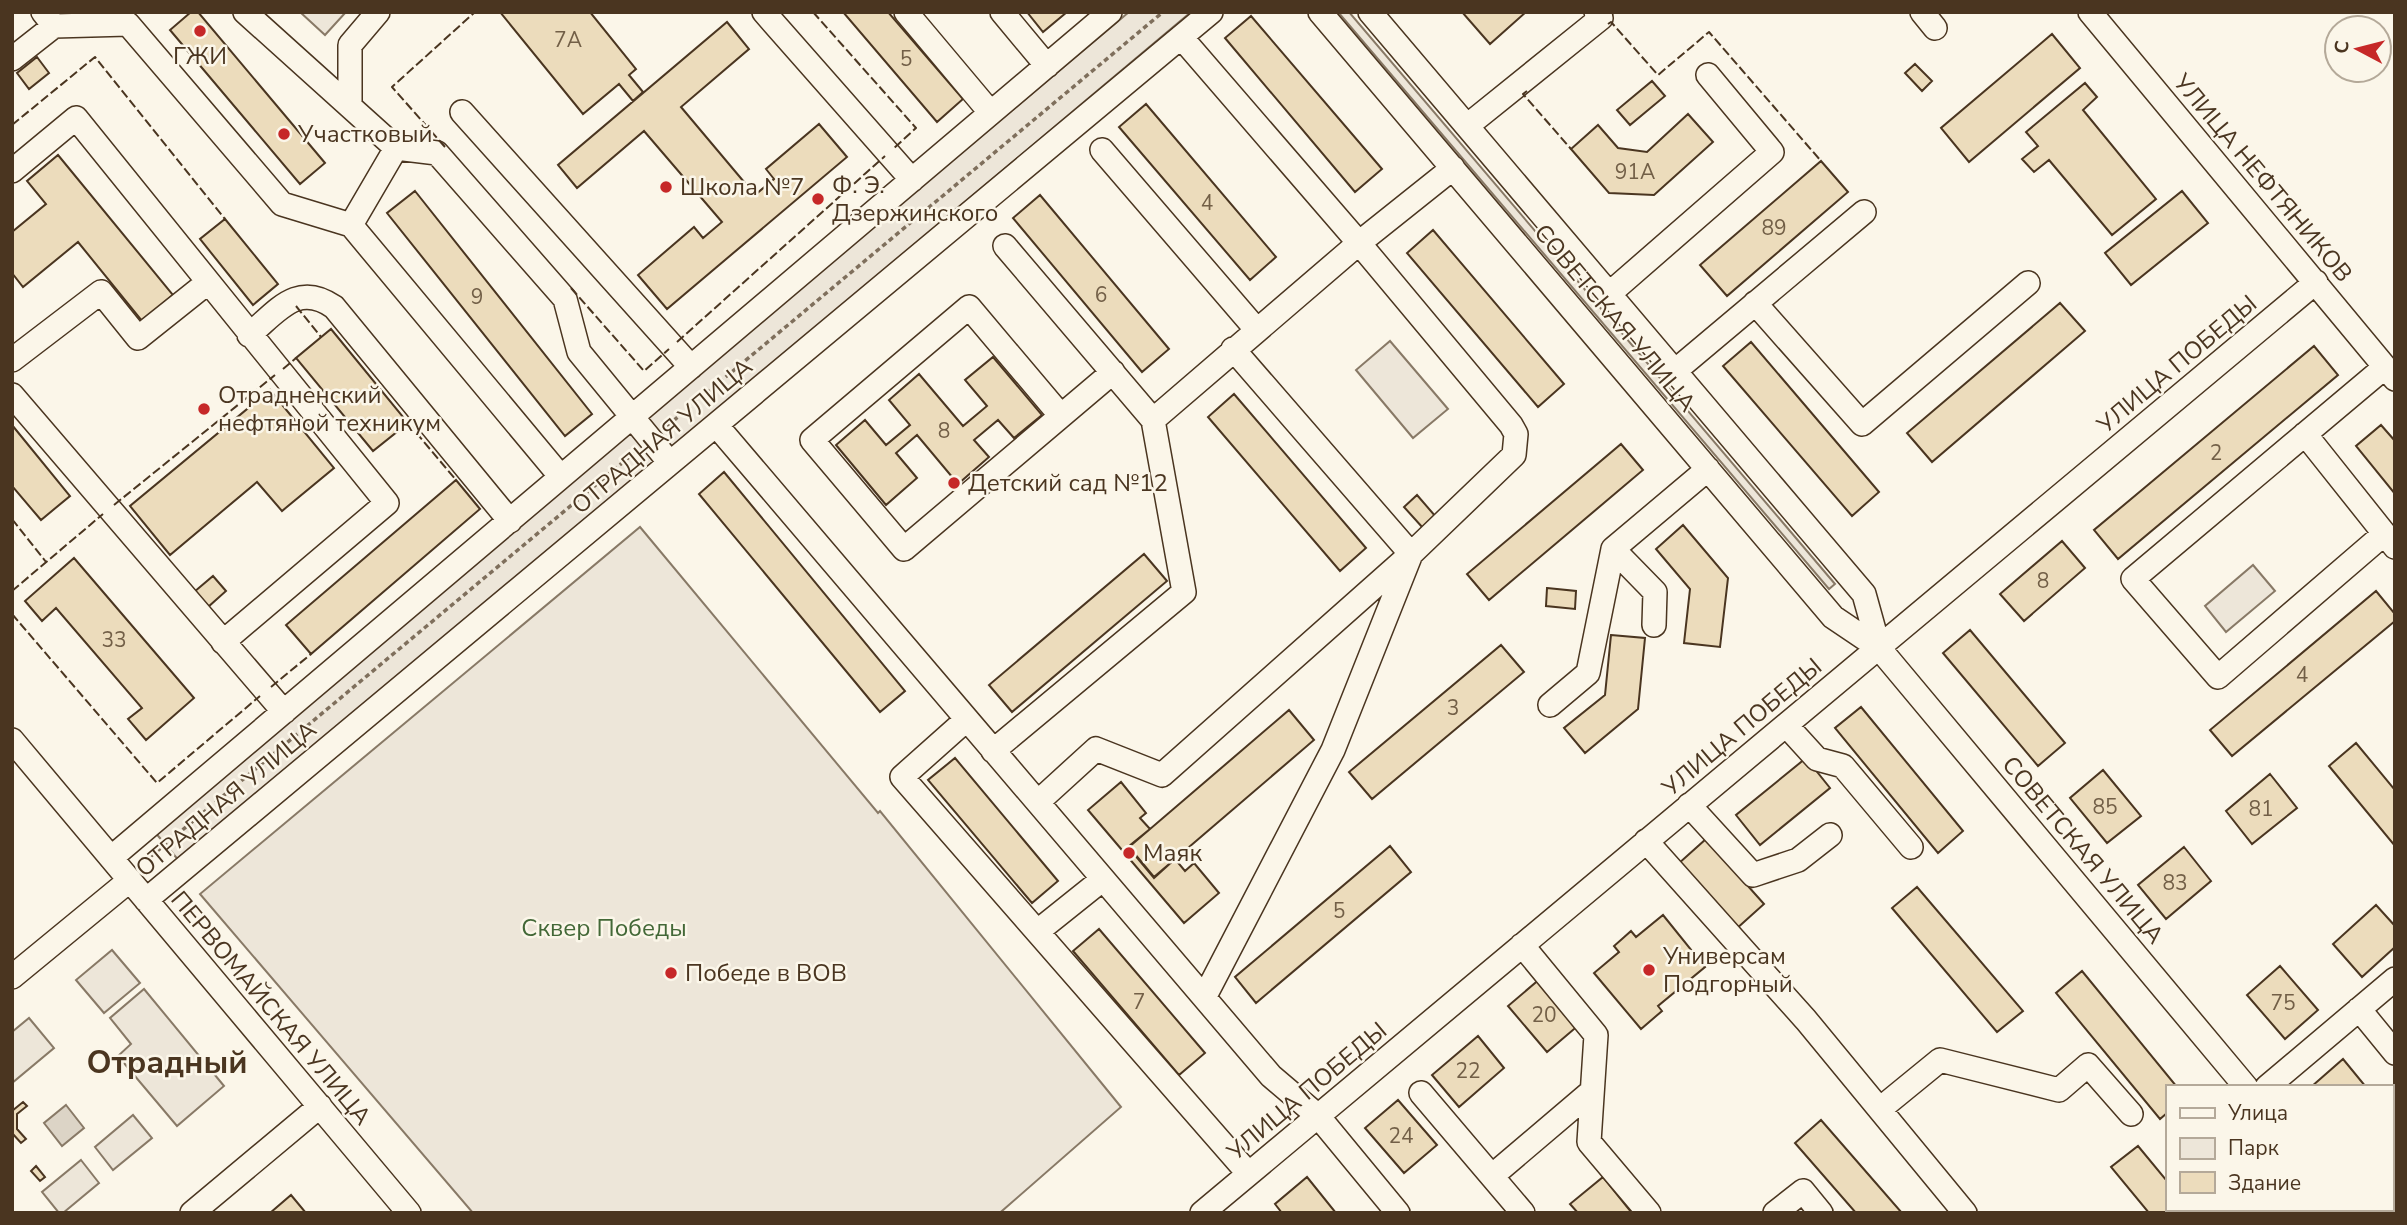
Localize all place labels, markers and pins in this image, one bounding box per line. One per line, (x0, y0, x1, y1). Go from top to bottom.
marker: ГЖИ (192, 23, 208, 39)
place label: ГЖИ (173, 40, 227, 72)
place label: Участковый (297, 118, 433, 150)
marker: Участковый (276, 126, 292, 142)
place label: Ф. Э. Дзержинского (832, 169, 998, 229)
place label: Школа №7 (680, 171, 804, 203)
marker: Школа №7 (658, 179, 674, 195)
marker: Ф. Э. Дзержинского (810, 191, 826, 207)
place label: Отрадненский нефтяной техникум (218, 379, 441, 439)
marker: Отрадненский нефтяной техникум (196, 401, 212, 417)
place label: Детский сад №12 (968, 467, 1168, 499)
marker: Детский сад №12 (946, 475, 962, 491)
place label: Маяк (1143, 837, 1202, 869)
marker: Маяк (1121, 845, 1137, 861)
place label: Универсам Подгорный (1662, 940, 1793, 1000)
place label: Победе в ВОВ (685, 957, 847, 989)
marker: Универсам Подгорный (1641, 962, 1657, 978)
marker: Победе в ВОВ (663, 965, 679, 981)

